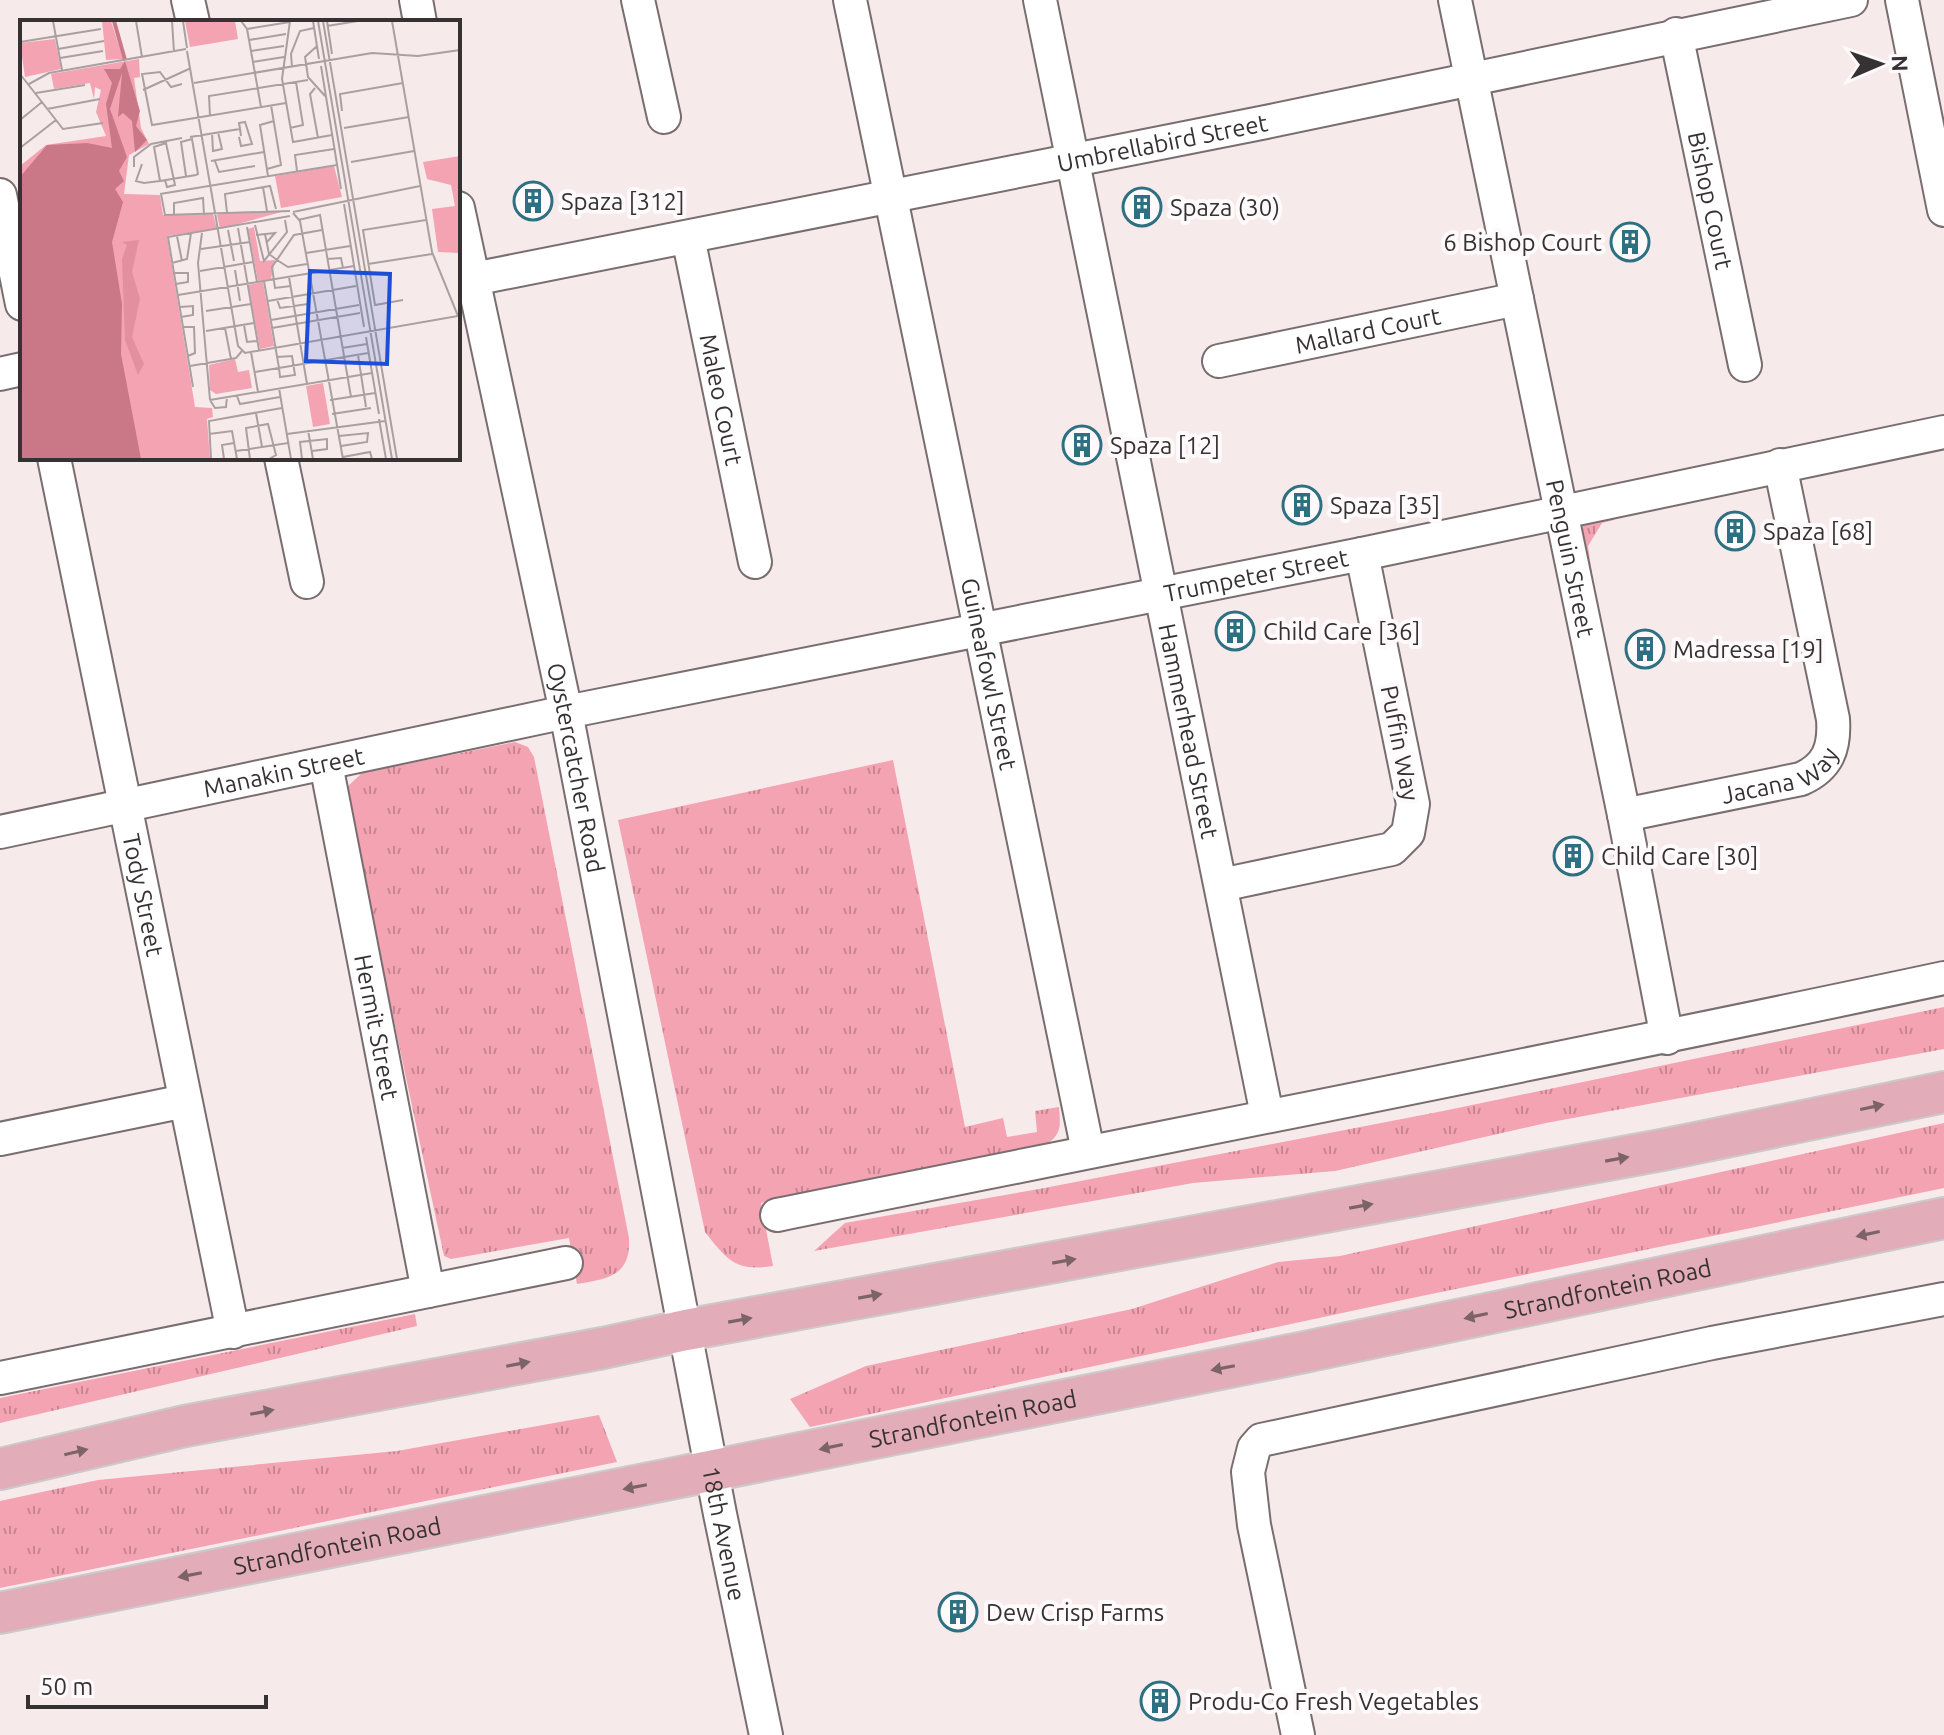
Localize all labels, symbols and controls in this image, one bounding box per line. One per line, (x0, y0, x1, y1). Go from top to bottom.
inset map (20, 20, 460, 460)
north arrow (1840, 24, 1920, 104)
text: N (1888, 55, 1913, 72)
street label: Umbrellabird Street (1055, 108, 1270, 177)
street label: Bishop Court (1683, 129, 1738, 272)
building icon: Spaza [312] (512, 180, 554, 222)
building icon: Spaza (30) (1121, 186, 1163, 228)
place label: Spaza [312] (561, 188, 685, 215)
place label: Spaza (30) (1170, 194, 1280, 221)
building icon: 6 Bishop Court (1609, 221, 1651, 263)
place label: 6 Bishop Court (1443, 229, 1603, 256)
street label: Mallard Court (1293, 302, 1443, 358)
street label: Maleo Court (695, 332, 748, 468)
building icon: Spaza [12] (1061, 424, 1103, 466)
place label: Spaza [12] (1110, 432, 1220, 459)
street label: Penguin Street (1541, 477, 1600, 640)
building icon: Spaza [35] (1281, 484, 1323, 526)
place label: Spaza [35] (1330, 492, 1440, 519)
building icon: Spaza [68] (1714, 510, 1756, 552)
place label: Spaza [68] (1763, 518, 1873, 545)
street label: Trumpeter Street (1161, 543, 1351, 607)
street label: Guineafowl Street (956, 575, 1022, 773)
building icon: Child Care [36] (1214, 610, 1256, 652)
place label: Child Care [36] (1263, 618, 1420, 645)
street label: Hammerhead Street (1154, 621, 1224, 841)
building icon: Madressa [19] (1624, 628, 1666, 670)
place label: Madressa [19] (1673, 636, 1824, 663)
street label: Oystercatcher Road (542, 660, 610, 875)
street label: Puffin Way (1376, 683, 1424, 803)
street label: Manakin Street (201, 742, 367, 802)
street label: Jacana Way (1719, 743, 1843, 808)
street label: Tody Street (118, 831, 169, 959)
building icon: Child Care [30] (1552, 835, 1594, 877)
place label: Child Care [30] (1601, 843, 1758, 870)
street label: Hermit Street (350, 952, 404, 1103)
one-way arrow (1860, 1100, 1885, 1113)
one-way arrow (1605, 1152, 1630, 1164)
one-way arrow (1349, 1199, 1374, 1211)
one-way arrow (1855, 1228, 1880, 1241)
one-way arrow (1052, 1254, 1077, 1266)
street label: Strandfontein Road (1501, 1254, 1714, 1323)
one-way arrow (858, 1290, 883, 1302)
one-way arrow (1463, 1310, 1488, 1323)
one-way arrow (728, 1314, 753, 1326)
one-way arrow (505, 1357, 530, 1370)
one-way arrow (1211, 1362, 1236, 1374)
street label: Strandfontein Road (867, 1385, 1079, 1452)
one-way arrow (250, 1405, 275, 1417)
one-way arrow (818, 1441, 843, 1454)
one-way arrow (64, 1445, 89, 1457)
street label: 18th Avenue (698, 1464, 751, 1603)
one-way arrow (623, 1481, 648, 1494)
street label: Strandfontein Road (231, 1512, 443, 1579)
one-way arrow (177, 1570, 202, 1582)
building icon: Dew Crisp Farms (937, 1591, 979, 1633)
place label: Dew Crisp Farms (986, 1599, 1164, 1626)
scale bar (28, 1659, 266, 1709)
text: 50 m (40, 1673, 93, 1700)
building icon: Produ-Co Fresh Vegetables (1139, 1680, 1181, 1722)
place label: Produ-Co Fresh Vegetables (1188, 1688, 1479, 1715)

